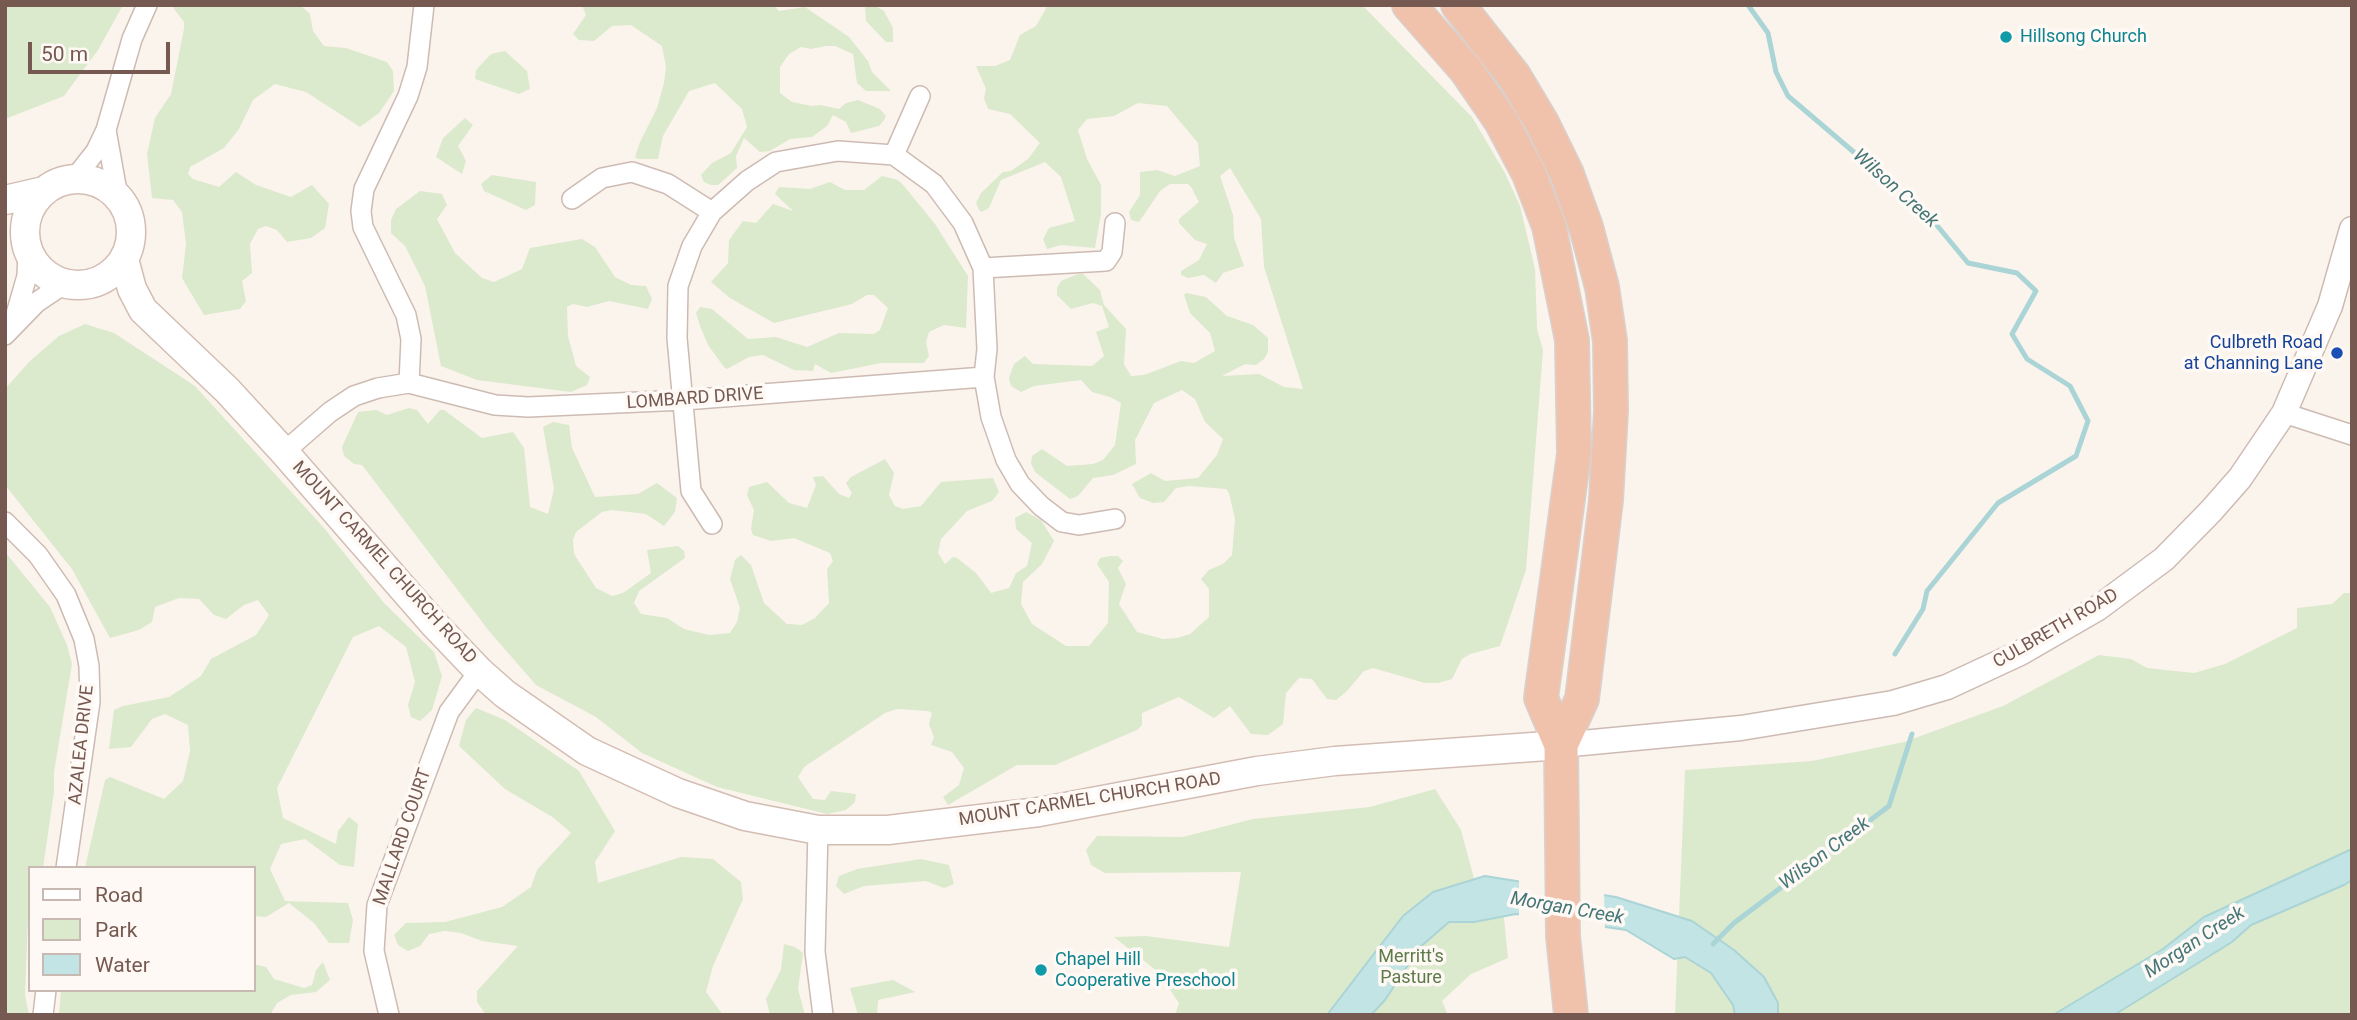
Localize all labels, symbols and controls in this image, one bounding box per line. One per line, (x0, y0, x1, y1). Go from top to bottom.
place label: Hillsong Church (2020, 26, 2147, 48)
scale bar (32, 28, 173, 72)
marker: Hillsong Church (1998, 29, 2014, 45)
text: 50 m (41, 42, 88, 66)
water label: Wilson Creek (1848, 145, 1942, 233)
place label: Culbreth Road at Channing Lane (2184, 332, 2323, 374)
marker: Culbreth Road at Channing Lane (2329, 345, 2345, 361)
street label: LOMBARD DRIVE (626, 383, 764, 415)
street label: MOUNT CARMEL CHURCH ROAD (287, 457, 481, 669)
street label: CULBRETH ROAD (1990, 584, 2122, 674)
street label: AZALEA DRIVE (65, 684, 99, 806)
street label: MALLARD COURT (369, 766, 437, 908)
street label: MOUNT CARMEL CHURCH ROAD (957, 769, 1223, 831)
water label: Wilson Creek (1775, 813, 1875, 895)
legend (28, 866, 256, 992)
text: Road (95, 883, 143, 907)
water label: Morgan Creek (1508, 888, 1626, 930)
water label: Morgan Creek (2141, 902, 2249, 984)
text: Park (95, 918, 137, 942)
park label: Merritt's Pasture (1378, 946, 1444, 988)
place label: Chapel Hill Cooperative Preschool (1055, 949, 1236, 992)
text: Water (95, 953, 150, 977)
marker: Chapel Hill Cooperative Preschool (1033, 962, 1049, 978)

